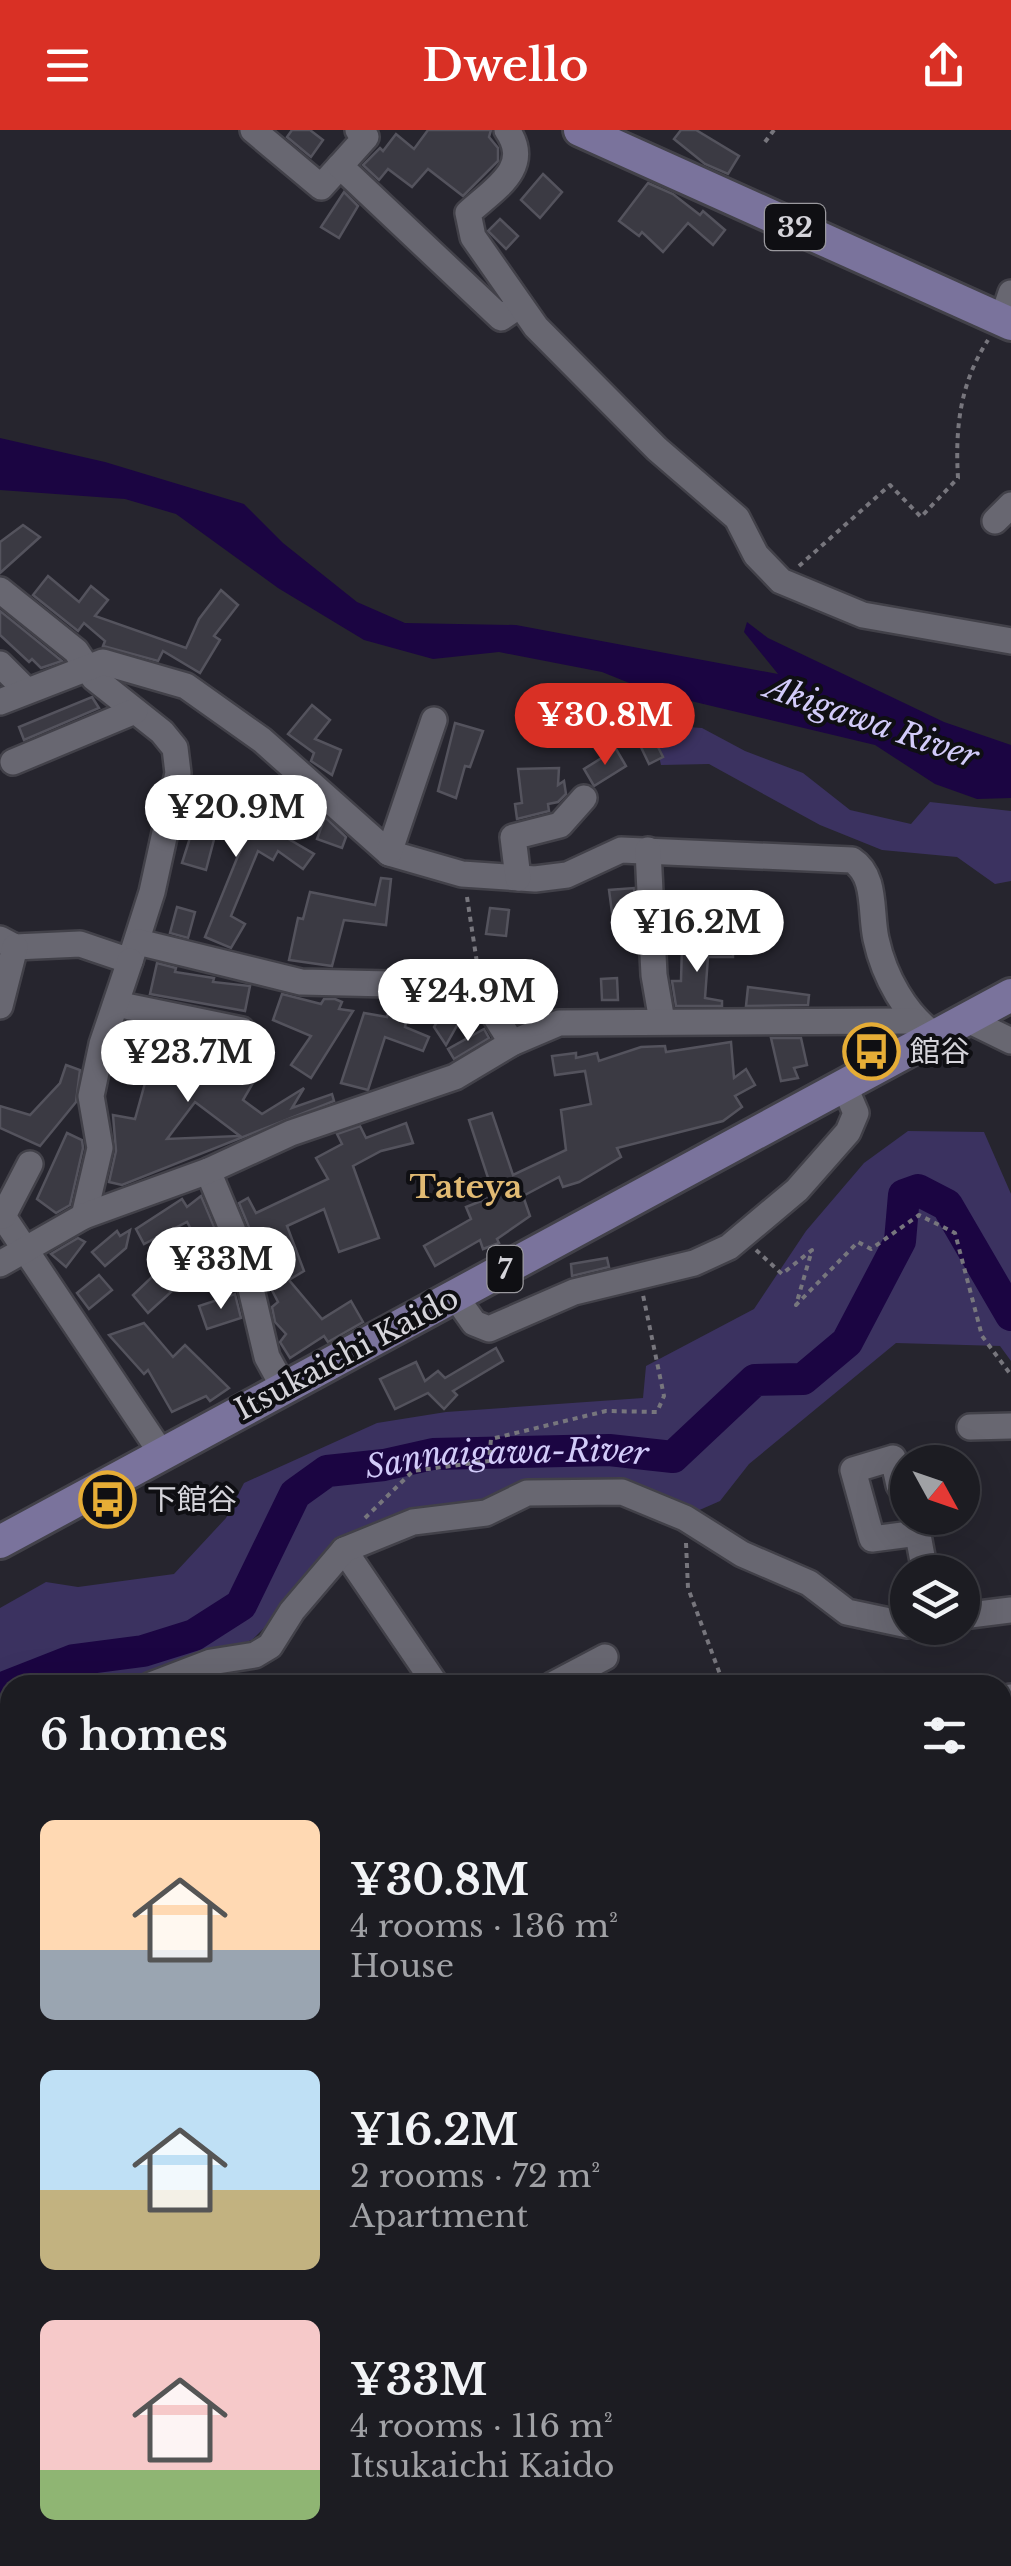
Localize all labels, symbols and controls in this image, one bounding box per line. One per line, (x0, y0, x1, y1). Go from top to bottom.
text: Dwello (422, 37, 589, 93)
icon: menu (40, 38, 95, 93)
icon: share (916, 38, 971, 93)
road number: 32 (765, 204, 825, 250)
water label: Akigawa River (757, 666, 985, 778)
pin: ¥30.8M (524, 683, 686, 768)
text: ¥30.8M (537, 695, 673, 735)
pin: ¥20.9M (155, 775, 317, 860)
text: ¥20.9M (167, 787, 305, 827)
pin: ¥16.2M (616, 890, 778, 975)
text: ¥16.2M (633, 902, 761, 942)
pin: ¥24.9M (387, 959, 549, 1044)
text: ¥24.9M (400, 971, 536, 1011)
pin: ¥23.7M (107, 1020, 269, 1105)
bus stop icon: 館谷 (841, 1022, 901, 1082)
text: ¥23.7M (123, 1032, 253, 1072)
place label: 館谷 (910, 1033, 970, 1070)
district label: Tateya (410, 1167, 523, 1207)
pin: ¥33M (162, 1227, 280, 1312)
text: ¥33M (169, 1239, 273, 1279)
road number: 7 (488, 1246, 522, 1292)
street label: Itsukaichi Kaido (229, 1279, 465, 1428)
water label: Sannaigawa-River (363, 1429, 652, 1487)
north arrow (890, 1445, 980, 1535)
map controls (890, 1445, 980, 1645)
bus stop icon: 下館谷 (78, 1470, 138, 1530)
place label: 下館谷 (147, 1481, 237, 1518)
button: layers (890, 1555, 980, 1645)
icon: filters (917, 1708, 972, 1763)
text: 6 homes (40, 1709, 228, 1761)
text: ¥30.8M (350, 1854, 529, 1906)
icon: home (120, 1860, 240, 1980)
text: 4 rooms · 136 m² (350, 1906, 618, 1946)
text: House (350, 1946, 454, 1986)
text: ¥16.2M (350, 2104, 519, 2156)
icon: home (120, 2110, 240, 2230)
text: 2 rooms · 72 m² (350, 2156, 600, 2196)
text: Apartment (350, 2196, 528, 2236)
text: ¥33M (350, 2354, 487, 2406)
icon: home (120, 2360, 240, 2480)
text: 4 rooms · 116 m² (350, 2406, 613, 2446)
text: Itsukaichi Kaido (350, 2446, 615, 2486)

